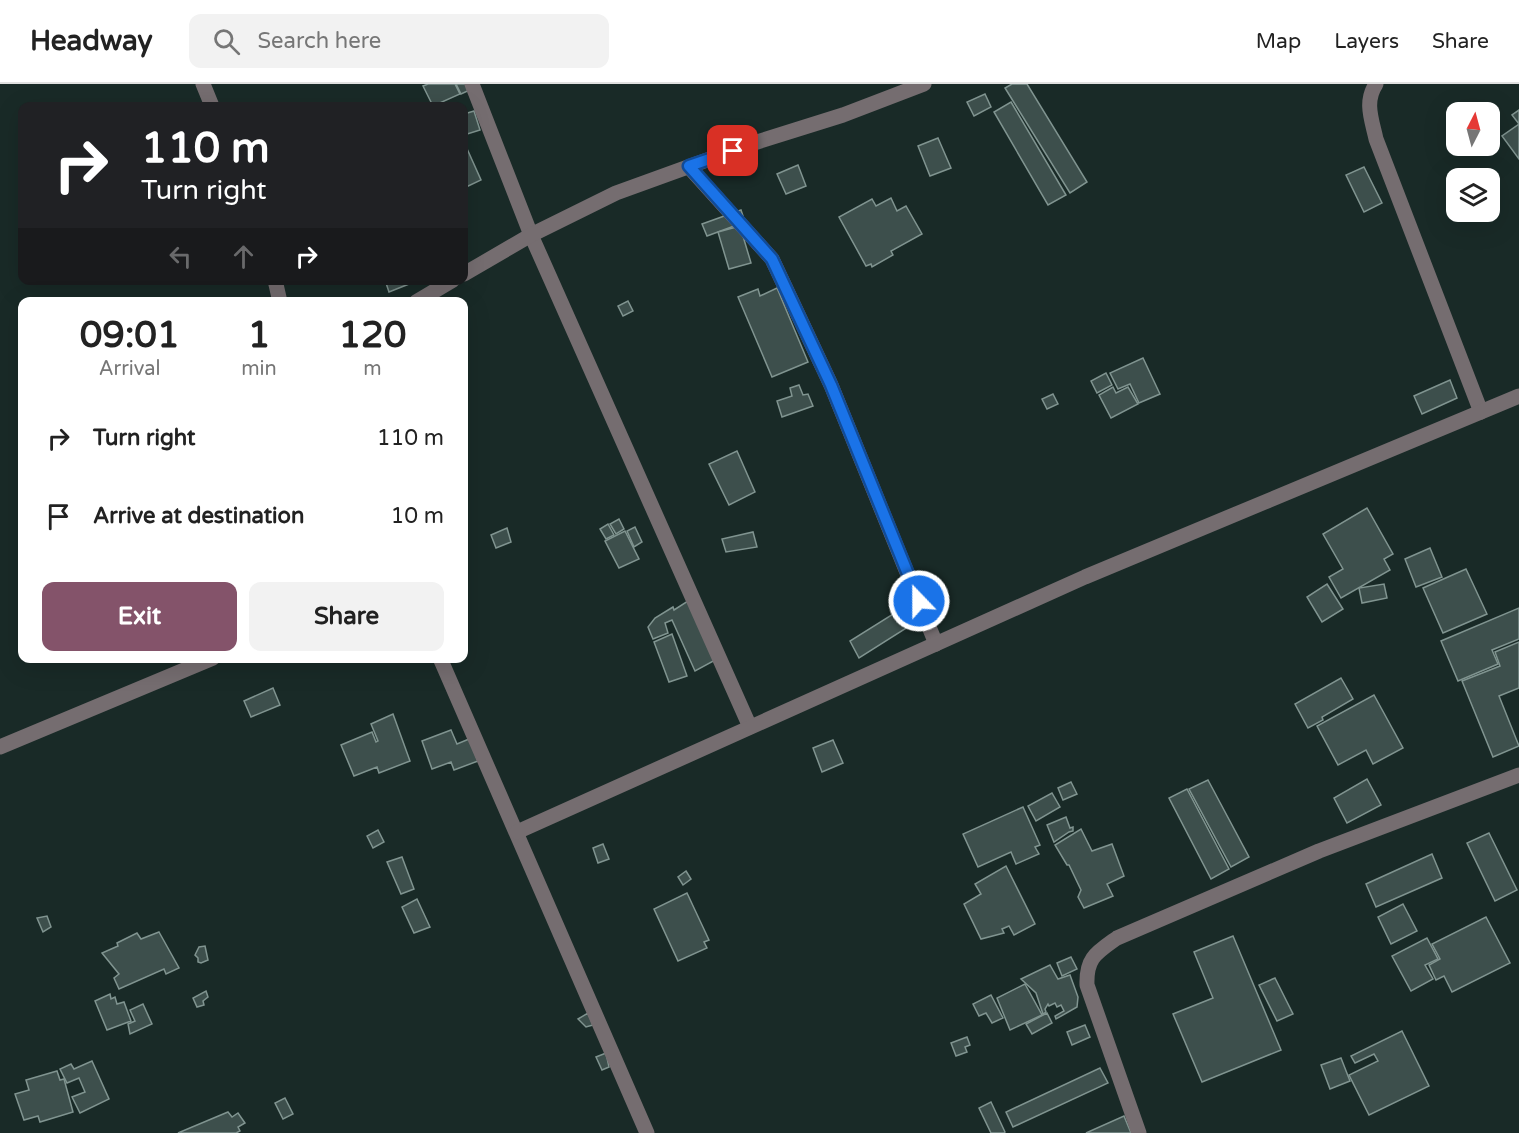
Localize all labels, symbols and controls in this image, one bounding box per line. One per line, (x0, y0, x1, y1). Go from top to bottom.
search box (189, 14, 609, 68)
text: Headway (30, 24, 153, 58)
icon: search (210, 25, 243, 58)
text: Search here (258, 28, 381, 54)
text: Map (1256, 29, 1301, 54)
text: Layers (1334, 29, 1399, 54)
text: Share (1432, 29, 1489, 54)
north arrow (1446, 102, 1500, 156)
map controls (1446, 102, 1500, 222)
text: 110 m (141, 123, 270, 174)
pin (707, 125, 758, 176)
icon: right (42, 126, 120, 204)
icon: arrive (716, 134, 749, 167)
button: layers (1446, 168, 1500, 222)
text: Turn right (141, 174, 267, 207)
icon: left (164, 240, 197, 273)
icon: ahead (227, 240, 260, 273)
icon: right (290, 240, 323, 273)
text: 09:01 (80, 314, 180, 357)
text: 1 (248, 314, 270, 357)
text: 120 (338, 314, 406, 357)
text: Arrival (99, 357, 161, 381)
text: min (241, 357, 277, 381)
text: m (363, 357, 382, 381)
icon: right (42, 422, 75, 455)
text: Turn right (93, 425, 195, 451)
text: 110 m (377, 425, 444, 451)
icon: arrive (42, 500, 75, 533)
text: Arrive at destination (93, 503, 304, 529)
text: 10 m (390, 503, 444, 529)
position arrow (887, 569, 951, 633)
button: Exit (42, 582, 237, 651)
button: Share (249, 582, 444, 651)

